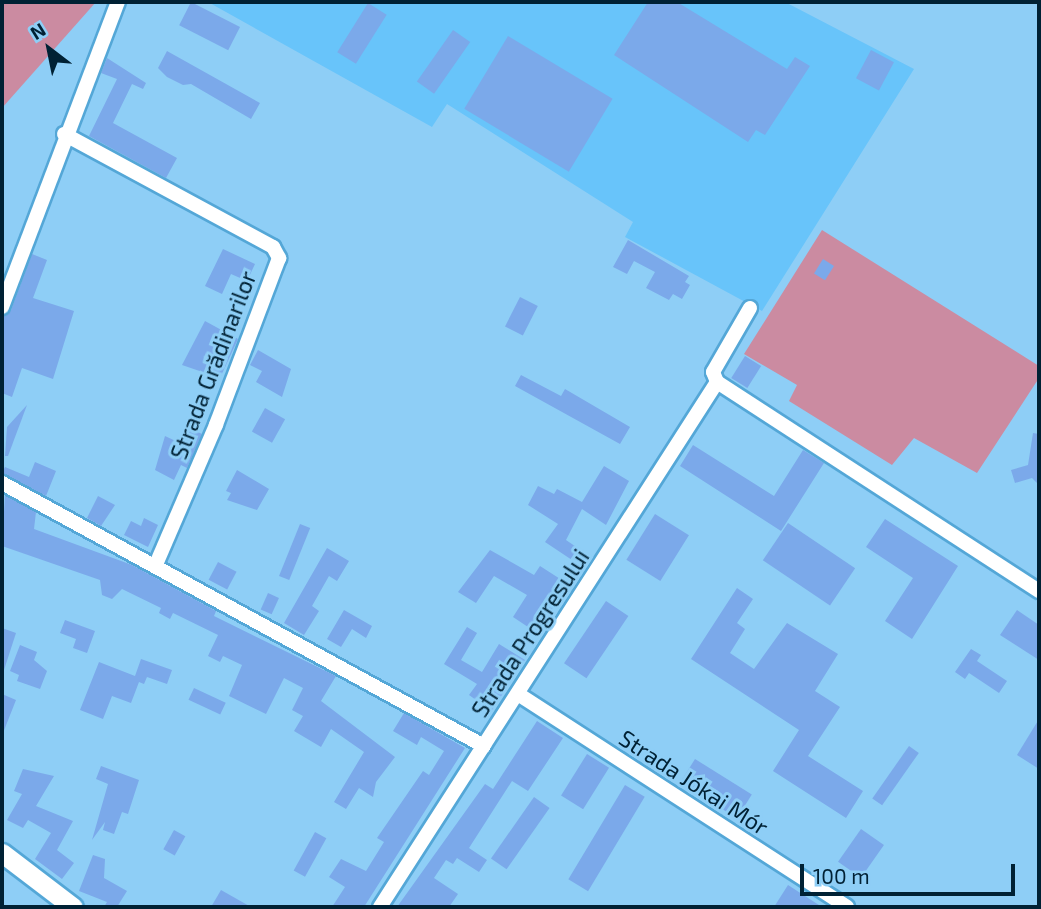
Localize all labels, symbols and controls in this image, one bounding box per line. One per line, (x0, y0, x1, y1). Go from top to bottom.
north arrow (14, 14, 84, 84)
text: N (26, 17, 50, 44)
street label: Strada Grădinarilor (164, 267, 262, 463)
street label: Strada Progresului (465, 544, 595, 722)
street label: Strada Jókai Mór (614, 723, 774, 841)
scale bar (803, 850, 1018, 894)
text: 100 m (813, 863, 870, 888)

